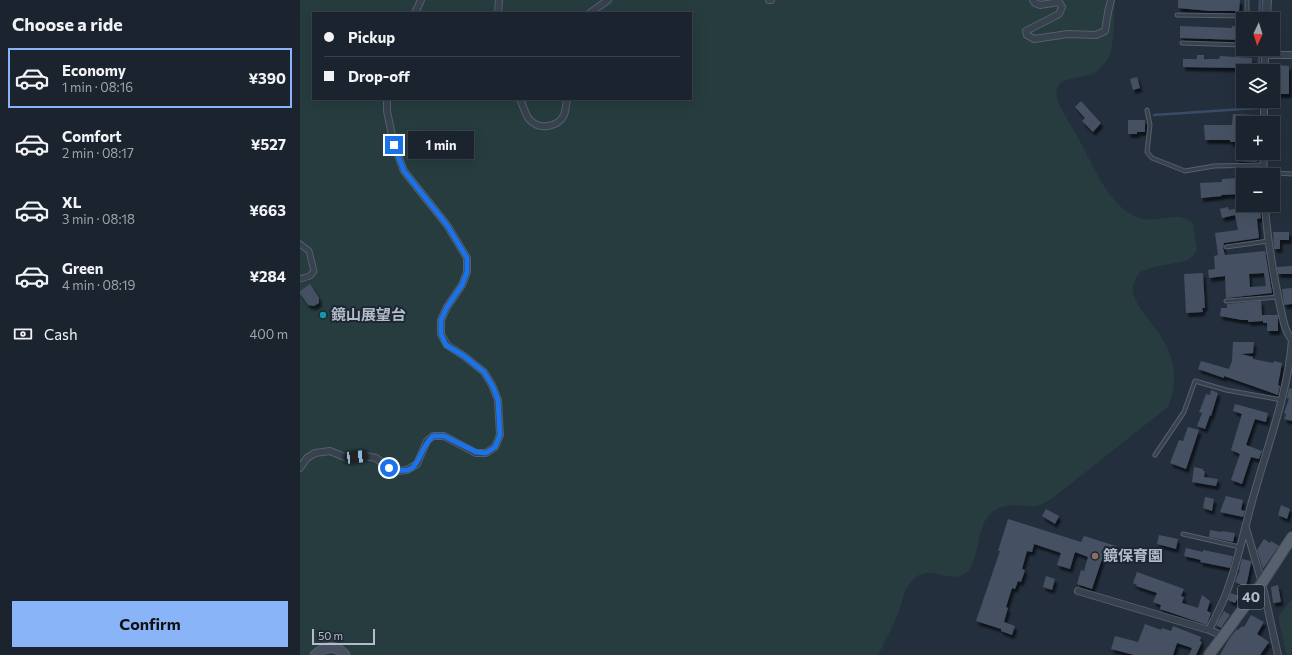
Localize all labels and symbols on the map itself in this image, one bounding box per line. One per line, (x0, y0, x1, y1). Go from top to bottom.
north arrow (1236, 12, 1280, 56)
callout: 1 min (408, 131, 474, 159)
route end (385, 136, 403, 154)
place label: 鏡山展望台 (331, 305, 406, 323)
marker: 鏡山展望台 (318, 310, 328, 320)
car (343, 450, 369, 464)
route start (380, 459, 398, 477)
place label: 鏡保育園 (1103, 546, 1163, 564)
marker: 鏡保育園 (1090, 551, 1100, 561)
road number: 40 (1238, 585, 1264, 609)
scale bar (312, 627, 375, 646)

